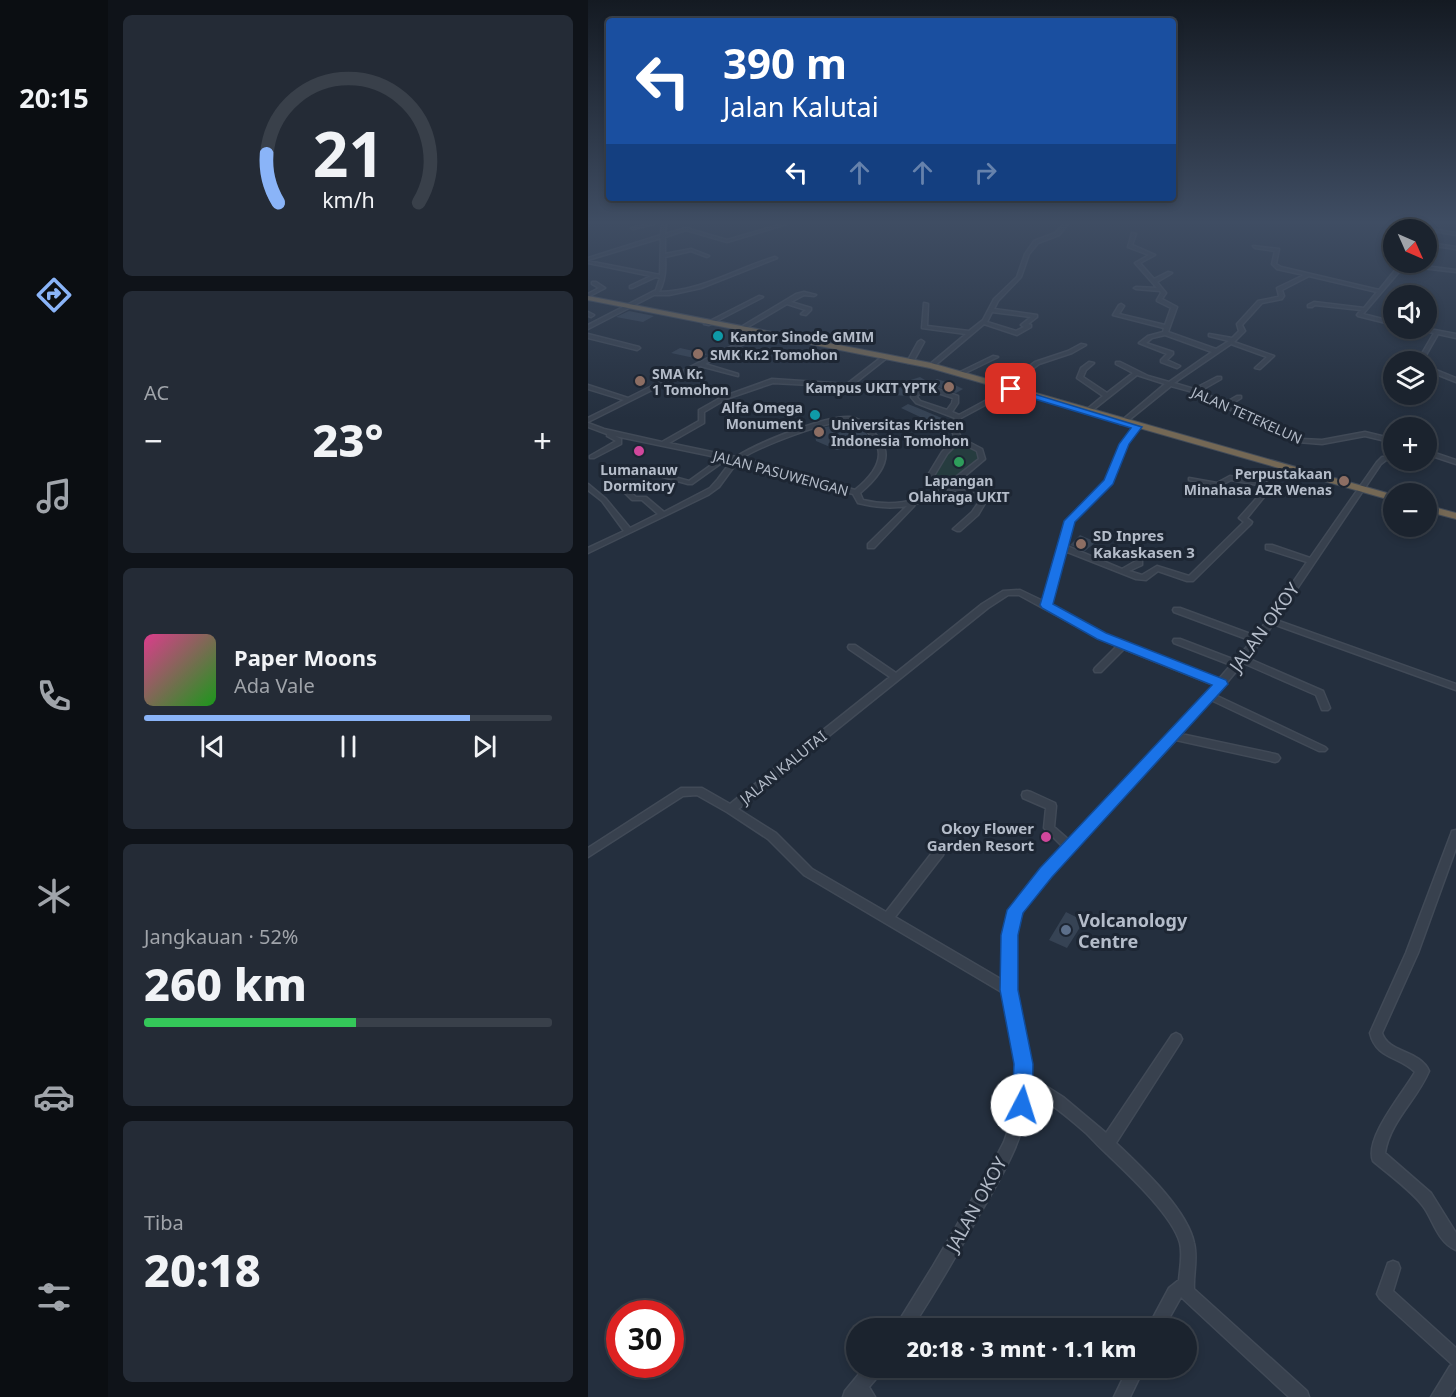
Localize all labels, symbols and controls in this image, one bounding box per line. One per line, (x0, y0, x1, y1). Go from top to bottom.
text: 390 m (723, 34, 847, 91)
icon: left (624, 42, 702, 120)
text: 20:15 (19, 79, 89, 116)
text: Jalan Kalutai (723, 88, 879, 125)
text: 21 (312, 110, 384, 195)
icon: left (780, 156, 813, 189)
icon: ahead (843, 156, 876, 189)
icon: ahead (906, 156, 939, 189)
icon: right (969, 156, 1002, 189)
text: km/h (322, 185, 374, 214)
north arrow (1383, 219, 1437, 273)
map controls (1383, 219, 1437, 537)
icon: directions (33, 274, 75, 316)
button: sound (1383, 285, 1437, 339)
place label: Kantor Sinode GMIM (730, 327, 874, 346)
marker: Kantor Sinode GMIM (711, 329, 725, 343)
place label: SMK Kr.2 Tomohon (710, 345, 838, 364)
marker: SMK Kr.2 Tomohon (691, 347, 705, 361)
button: layers (1383, 351, 1437, 405)
pin (985, 363, 1036, 414)
place label: SMA Kr. 1 Tomohon (652, 364, 729, 399)
icon: arrive (994, 372, 1027, 405)
marker: SMA Kr. 1 Tomohon (633, 374, 647, 388)
place label: Kampus UKIT YPTK (805, 378, 938, 397)
text: AC (144, 379, 169, 406)
marker: Kampus UKIT YPTK (942, 380, 956, 394)
street label: JALAN TETEKELUN (1187, 381, 1305, 448)
place label: Alfa Omega Monument (721, 398, 803, 433)
marker: Alfa Omega Monument (808, 408, 822, 422)
text: 23° (312, 409, 384, 470)
place label: Universitas Kristen Indonesia Tomohon (831, 415, 969, 450)
button: + (1383, 417, 1437, 471)
text: − (144, 418, 163, 463)
text: + (533, 418, 552, 463)
marker: Universitas Kristen Indonesia Tomohon (812, 425, 826, 439)
marker: Lumanauw Dormitory (632, 444, 646, 458)
street label: JALAN PASUWENGAN (709, 445, 851, 500)
marker: Lapangan Olahraga UKIT (952, 455, 966, 469)
place label: Lumanauw Dormitory (600, 460, 678, 495)
place label: Perpustakaan Minahasa AZR Wenas (1184, 464, 1332, 499)
place label: Lapangan Olahraga UKIT (908, 471, 1010, 506)
marker: Perpustakaan Minahasa AZR Wenas (1337, 474, 1351, 488)
icon: music (33, 475, 75, 517)
button: − (1383, 483, 1437, 537)
place label: SD Inpres Kakaskasen 3 (1093, 525, 1195, 562)
marker: SD Inpres Kakaskasen 3 (1074, 537, 1088, 551)
street label: JALAN OKOY (1222, 577, 1305, 678)
text: Paper Moons (234, 642, 377, 672)
text: Ada Vale (234, 672, 315, 699)
icon: phone (33, 675, 75, 717)
street label: JALAN KALUTAI (734, 726, 830, 809)
icon: previous (196, 730, 229, 763)
icon: pause (332, 730, 365, 763)
icon: next (468, 730, 501, 763)
place label: Okoy Flower Garden Resort (927, 818, 1034, 855)
marker: Okoy Flower Garden Resort (1039, 830, 1053, 844)
icon: climate (33, 875, 75, 917)
place label: Volcanology Centre (1078, 908, 1188, 953)
text: Jangkauan · 52% (144, 923, 298, 950)
marker: Volcanology Centre (1059, 923, 1073, 937)
text: 260 km (144, 953, 307, 1014)
position arrow (990, 1073, 1054, 1137)
icon: car (33, 1076, 75, 1118)
street label: JALAN OKOY (939, 1152, 1012, 1257)
text: Tiba (144, 1209, 184, 1236)
text: 20:18 (144, 1239, 261, 1300)
icon: filters (33, 1276, 75, 1318)
speed limit sign: 30 (606, 1300, 684, 1378)
text: 20:18 · 3 mnt · 1.1 km (906, 1333, 1137, 1363)

